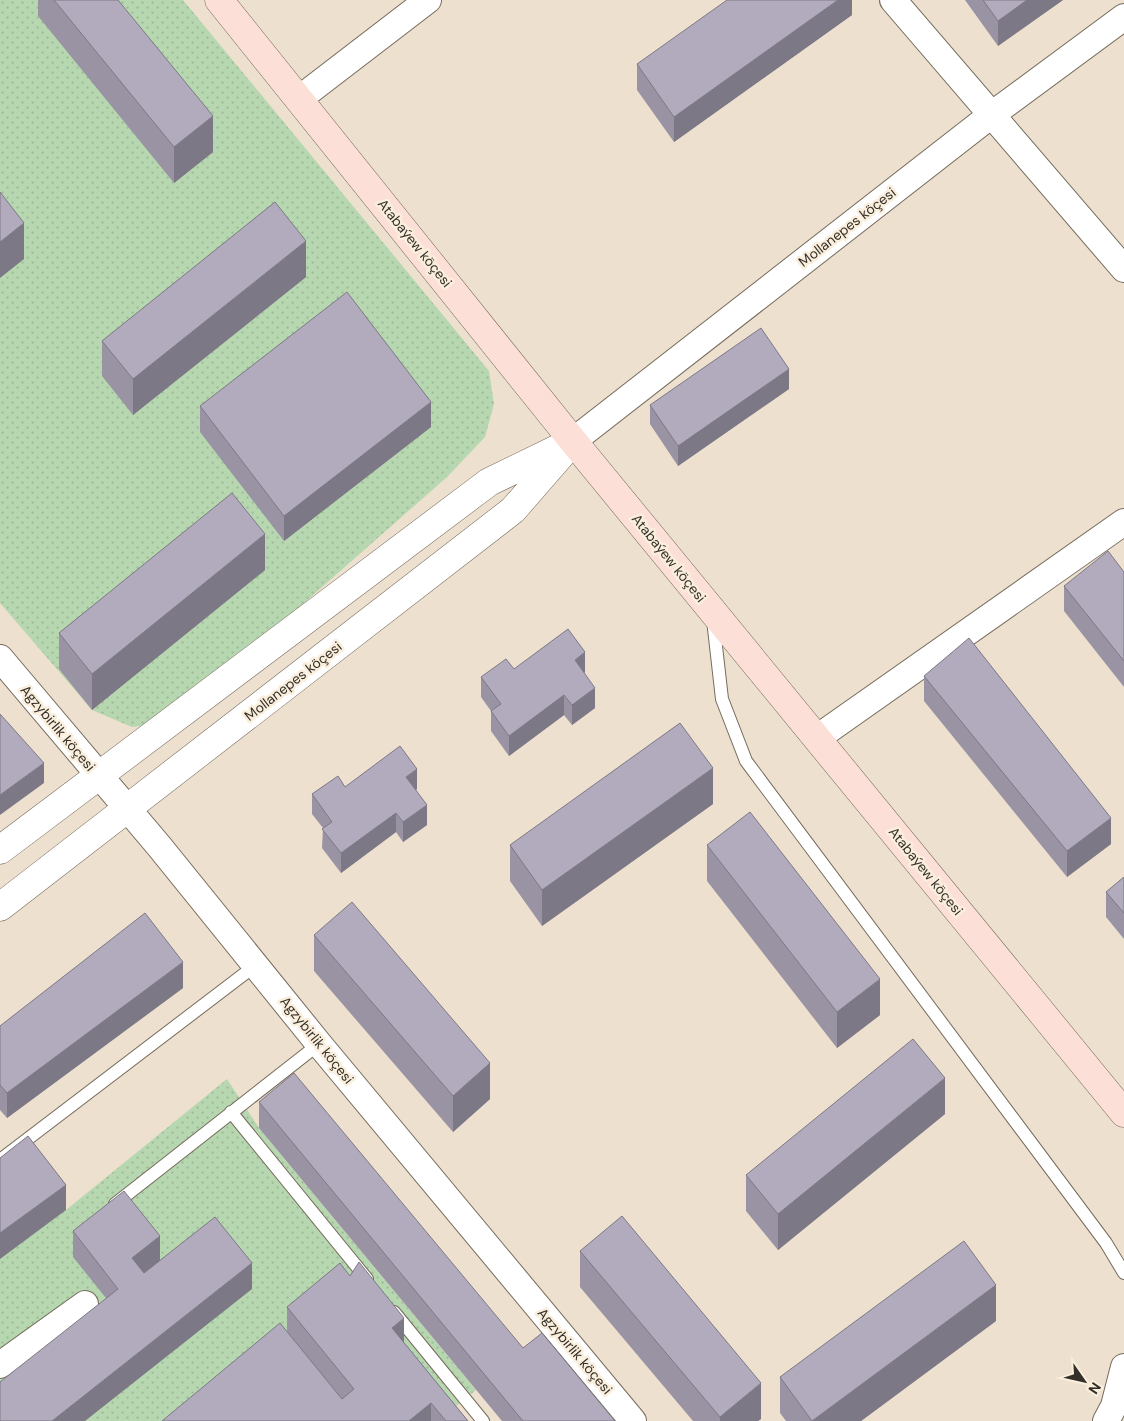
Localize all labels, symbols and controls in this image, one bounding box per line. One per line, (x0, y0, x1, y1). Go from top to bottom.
street label: Mollanepes köçesi (795, 183, 899, 271)
street label: Atabaýew köçesi (374, 195, 456, 291)
street label: Atabaýew köçesi (628, 510, 710, 606)
street label: Mollanepes köçesi (241, 637, 345, 725)
street label: Agzybirlik köçesi (17, 681, 99, 775)
street label: Atabaýew köçesi (885, 823, 967, 919)
street label: Agzybirlik köçesi (276, 993, 358, 1087)
street label: Agzybirlik köçesi (534, 1304, 616, 1398)
north arrow (1059, 1356, 1109, 1406)
text: N (1084, 1379, 1105, 1398)

